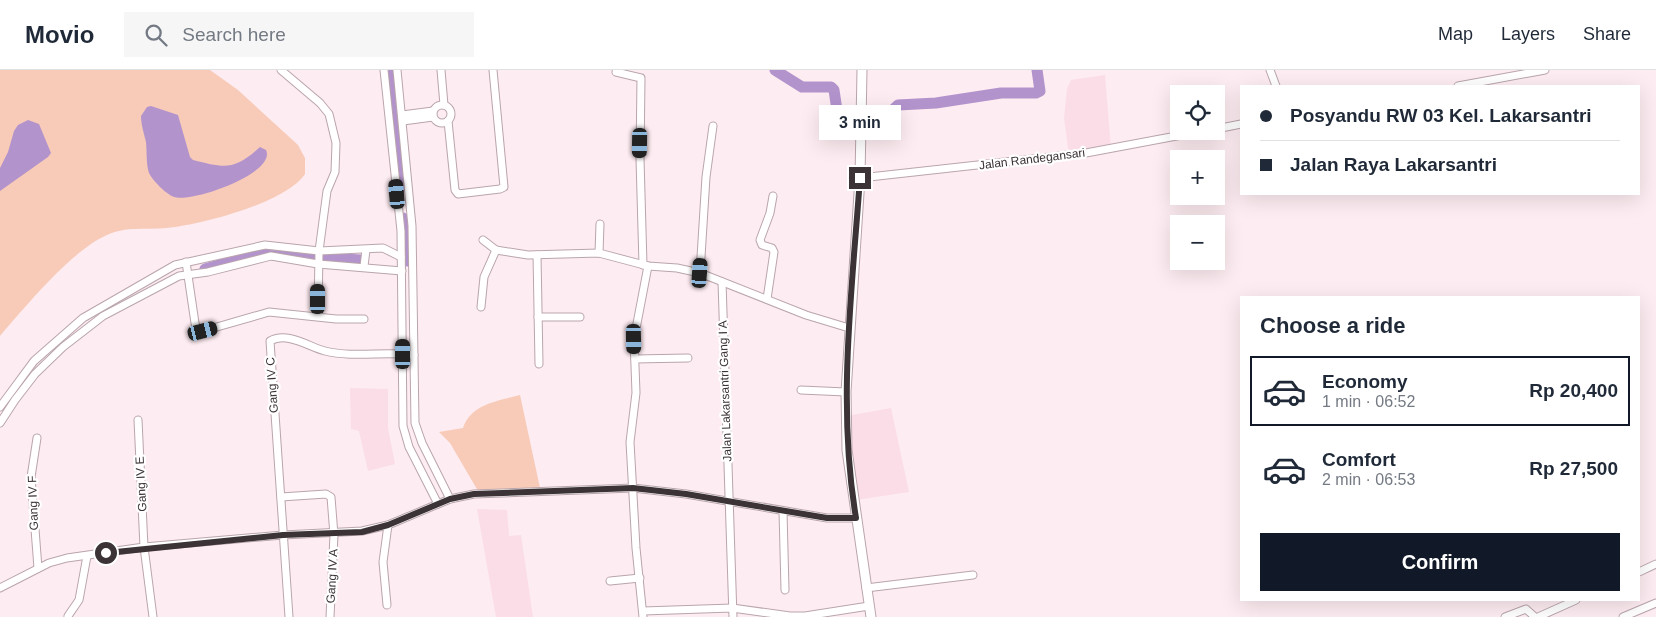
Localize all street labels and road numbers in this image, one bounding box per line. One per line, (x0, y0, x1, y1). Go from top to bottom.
street label: Jalan Randegansari (978, 146, 1086, 172)
street label: Jalan Lakarsantri Gang I A (716, 320, 734, 462)
street label: Gang IV C (263, 356, 281, 413)
street label: Gang IV E (133, 456, 149, 512)
street label: Gang IV F (25, 475, 41, 531)
street label: Gang IV A (324, 548, 340, 604)

